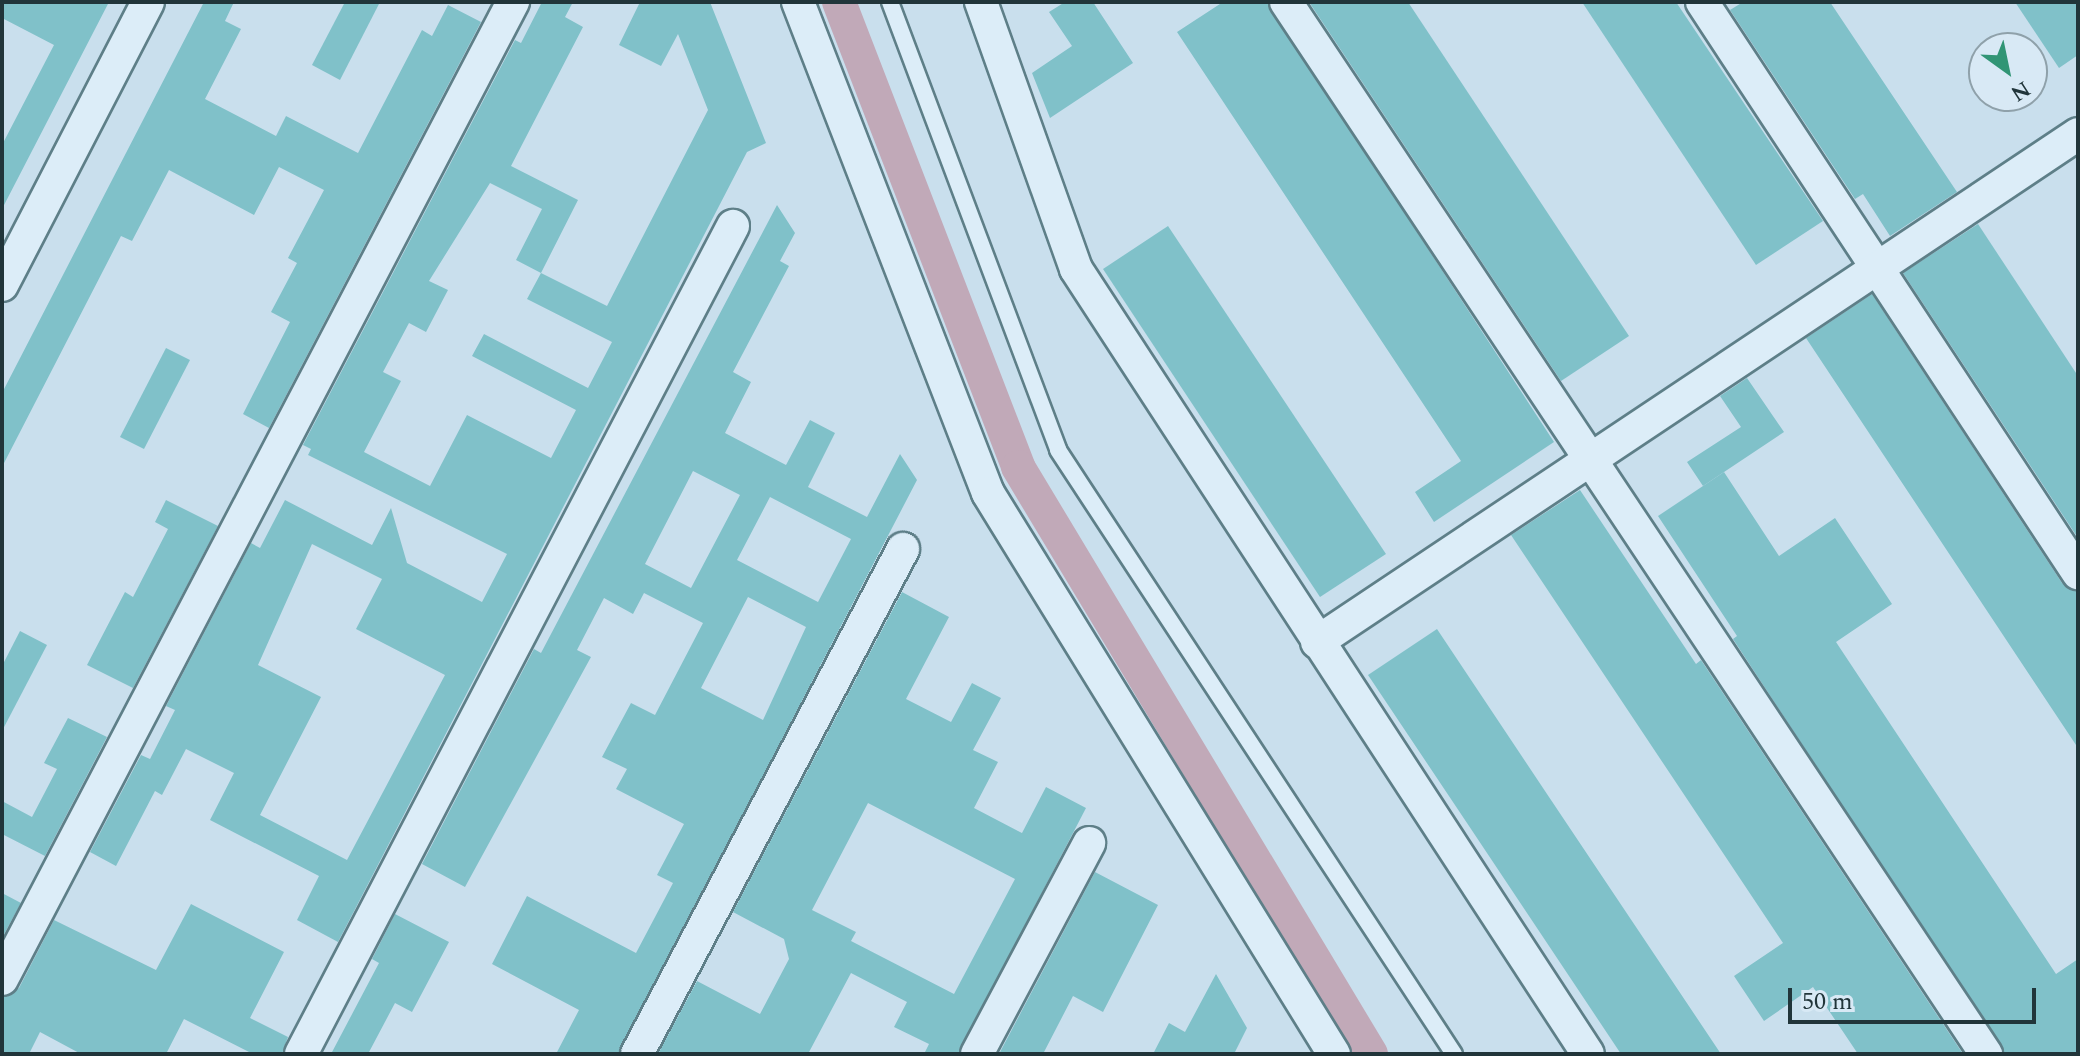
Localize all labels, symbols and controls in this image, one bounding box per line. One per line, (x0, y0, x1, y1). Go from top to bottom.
north arrow (1968, 32, 2048, 112)
text: N (2004, 72, 2037, 110)
scale bar (1792, 972, 2040, 1022)
text: 50 m (1802, 984, 1853, 1020)

